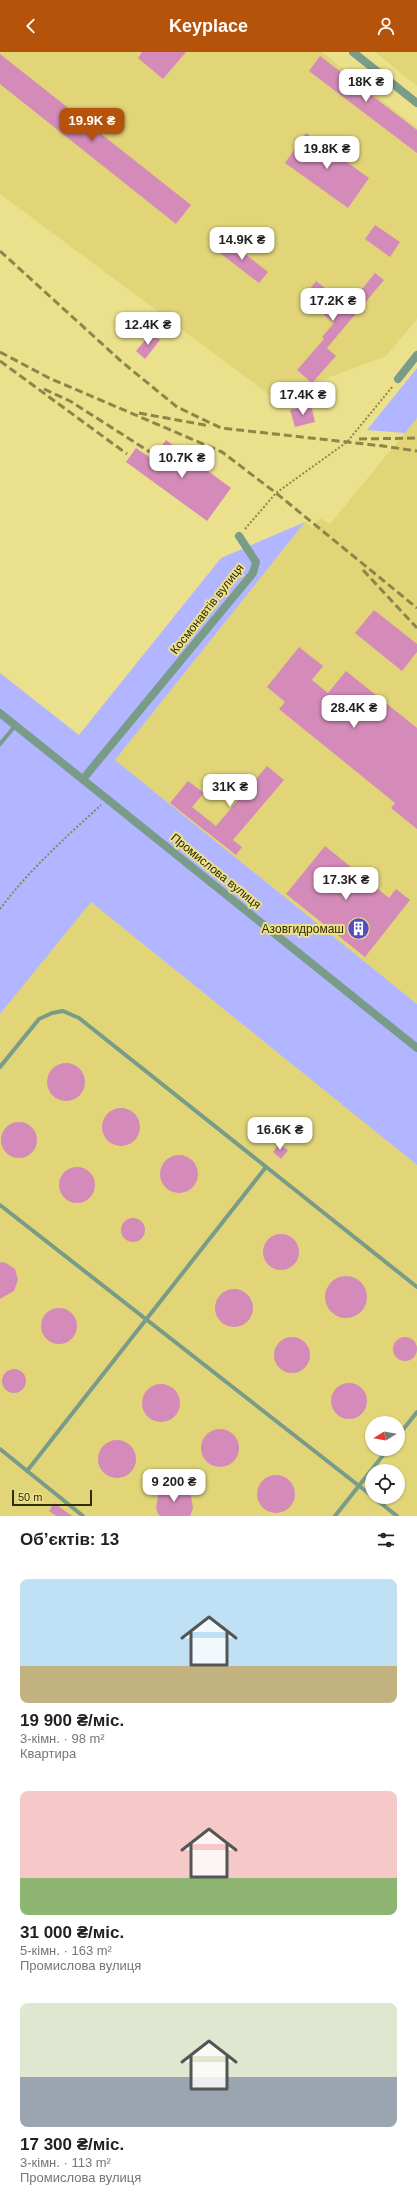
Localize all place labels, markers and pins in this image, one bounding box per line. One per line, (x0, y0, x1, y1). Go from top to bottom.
pin: 18K ₴ (338, 69, 394, 103)
pin: 19.9K ₴ (55, 108, 129, 142)
pin: 19.8K ₴ (290, 136, 364, 170)
pin: 14.9K ₴ (205, 227, 279, 261)
pin: 17.2K ₴ (296, 288, 370, 322)
pin: 12.4K ₴ (111, 312, 185, 346)
pin: 17.4K ₴ (266, 382, 340, 416)
pin: 10.7K ₴ (145, 445, 219, 479)
pin: 28.4K ₴ (317, 695, 391, 729)
pin: 31K ₴ (202, 774, 258, 808)
pin: 17.3K ₴ (309, 867, 383, 901)
building icon: Азовгидромаш (346, 916, 372, 942)
place label: Азовгидромаш (262, 922, 344, 936)
pin: 16.6K ₴ (243, 1117, 317, 1151)
pin: 9 200 ₴ (137, 1469, 211, 1503)

